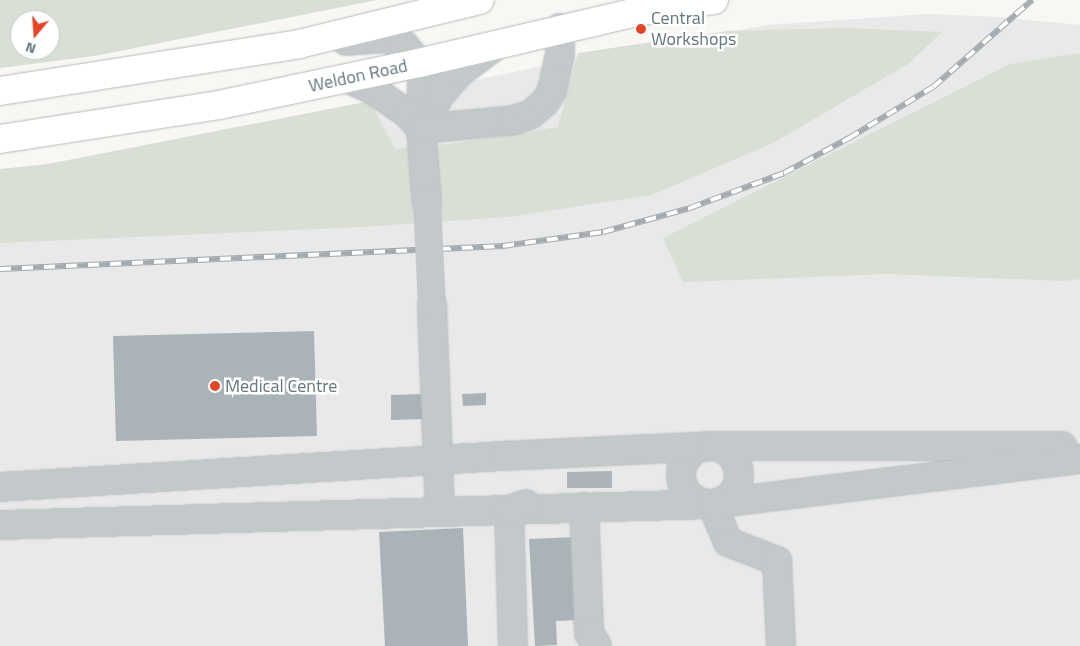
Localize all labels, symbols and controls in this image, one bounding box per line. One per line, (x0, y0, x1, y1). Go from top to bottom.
place label: Central Workshops (651, 8, 736, 50)
north arrow (10, 10, 60, 60)
marker: Central Workshops (635, 23, 647, 35)
text: N (23, 37, 38, 60)
street label: Weldon Road (307, 55, 409, 97)
place label: Medical Centre (225, 375, 337, 397)
marker: Medical Centre (209, 380, 221, 392)

